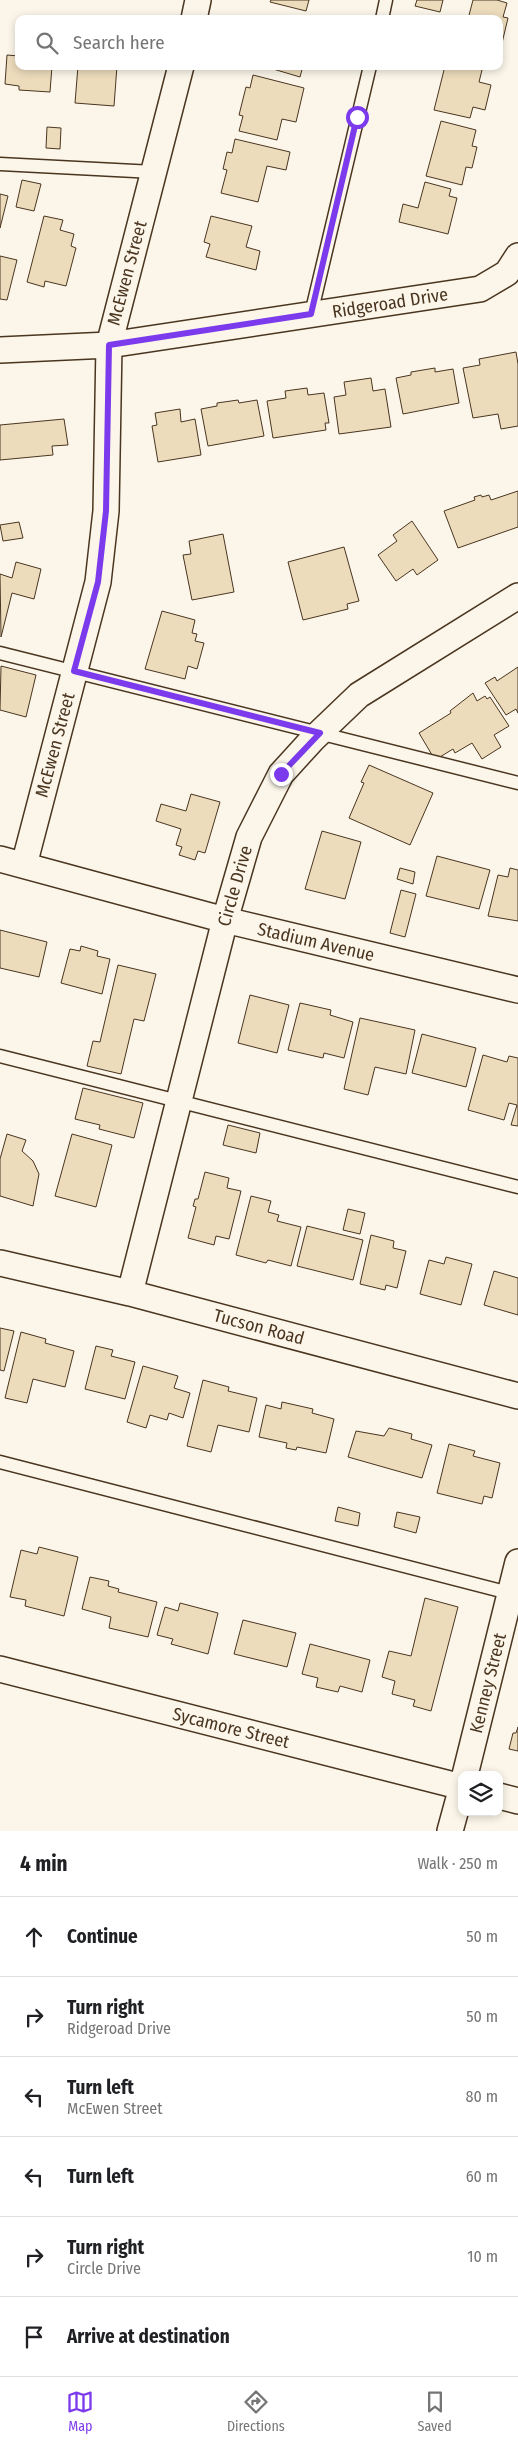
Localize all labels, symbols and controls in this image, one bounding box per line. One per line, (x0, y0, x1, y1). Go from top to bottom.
search box (15, 15, 503, 70)
icon: search (33, 29, 61, 57)
text: Search here (73, 31, 165, 54)
route start (346, 106, 369, 129)
street label: McEwen Street (102, 218, 152, 328)
street label: Ridgeroad Drive (331, 283, 450, 323)
street label: McEwen Street (30, 690, 80, 800)
route end (270, 763, 293, 786)
street label: Circle Drive (213, 843, 257, 929)
street label: Stadium Avenue (255, 918, 377, 966)
street label: Tucson Road (211, 1304, 307, 1350)
street label: Kenney Street (465, 1631, 511, 1735)
street label: Sycamore Street (170, 1703, 292, 1753)
map controls (458, 1771, 503, 1816)
button: layers (458, 1771, 503, 1816)
text: 4 min (20, 1851, 68, 1877)
text: Walk · 250 m (417, 1854, 498, 1873)
icon: ahead (20, 1923, 48, 1951)
text: Continue (67, 1925, 138, 1948)
text: 50 m (466, 1927, 498, 1946)
text: Turn right (67, 1996, 144, 2019)
icon: right (20, 2003, 48, 2031)
text: 50 m (466, 2007, 498, 2026)
text: Ridgeroad Drive (67, 2019, 171, 2038)
text: Turn left (67, 2076, 134, 2099)
icon: left (20, 2083, 48, 2111)
text: 80 m (466, 2087, 498, 2106)
text: McEwen Street (67, 2099, 163, 2118)
icon: left (20, 2163, 48, 2191)
text: Turn left (67, 2165, 134, 2188)
text: 60 m (466, 2167, 498, 2186)
text: Turn right (67, 2236, 144, 2259)
icon: right (20, 2243, 48, 2271)
text: 10 m (467, 2247, 498, 2266)
text: Circle Drive (67, 2259, 141, 2278)
icon: arrive (20, 2323, 48, 2351)
text: Arrive at destination (67, 2325, 230, 2348)
tab: Map (66, 2388, 94, 2435)
tab: Directions (227, 2388, 285, 2435)
tab: Saved (417, 2388, 452, 2435)

